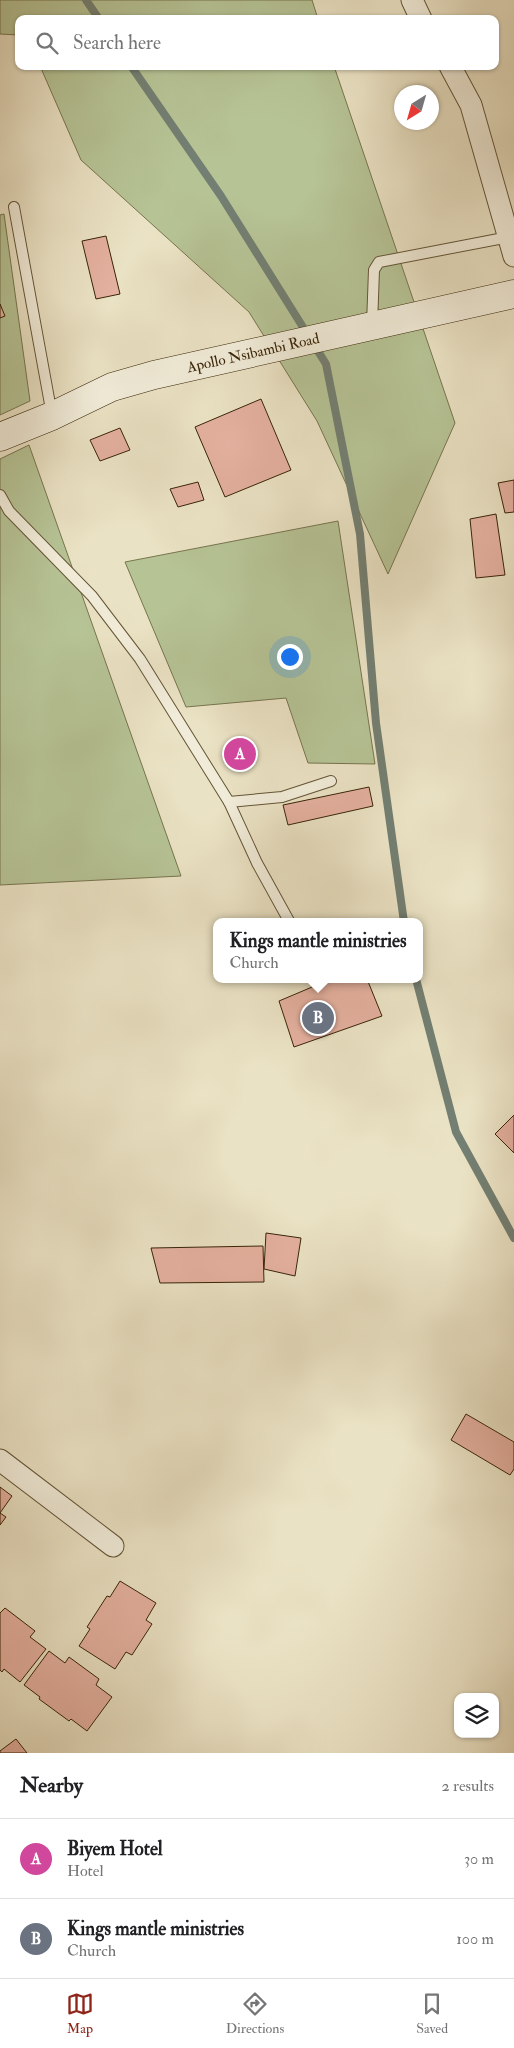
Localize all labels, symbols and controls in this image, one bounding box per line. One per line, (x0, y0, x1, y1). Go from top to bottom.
search box (15, 15, 499, 70)
icon: search (33, 29, 61, 57)
text: Search here (73, 31, 161, 55)
north arrow (394, 85, 439, 130)
street label: Apollo Nsibambi Road (184, 329, 322, 378)
your location (277, 644, 303, 670)
pin: A (224, 735, 256, 773)
popup (213, 918, 423, 983)
text: Kings mantle ministries (230, 929, 406, 953)
text: Church (230, 953, 279, 973)
pin: B (302, 999, 334, 1037)
map controls (454, 1693, 499, 1738)
button: layers (454, 1693, 499, 1738)
text: Nearby (20, 1772, 83, 1799)
text: 2 results (441, 1776, 494, 1796)
text: Biyem Hotel (67, 1837, 163, 1861)
text: A (31, 1849, 41, 1869)
text: 30 m (464, 1849, 494, 1869)
text: Hotel (67, 1861, 104, 1881)
text: Kings mantle ministries (67, 1917, 244, 1941)
text: B (31, 1929, 41, 1949)
text: 100 m (456, 1929, 494, 1949)
text: Church (67, 1941, 116, 1961)
tab: Map (66, 1990, 94, 2037)
tab: Directions (226, 1990, 284, 2037)
tab: Saved (416, 1990, 448, 2037)

